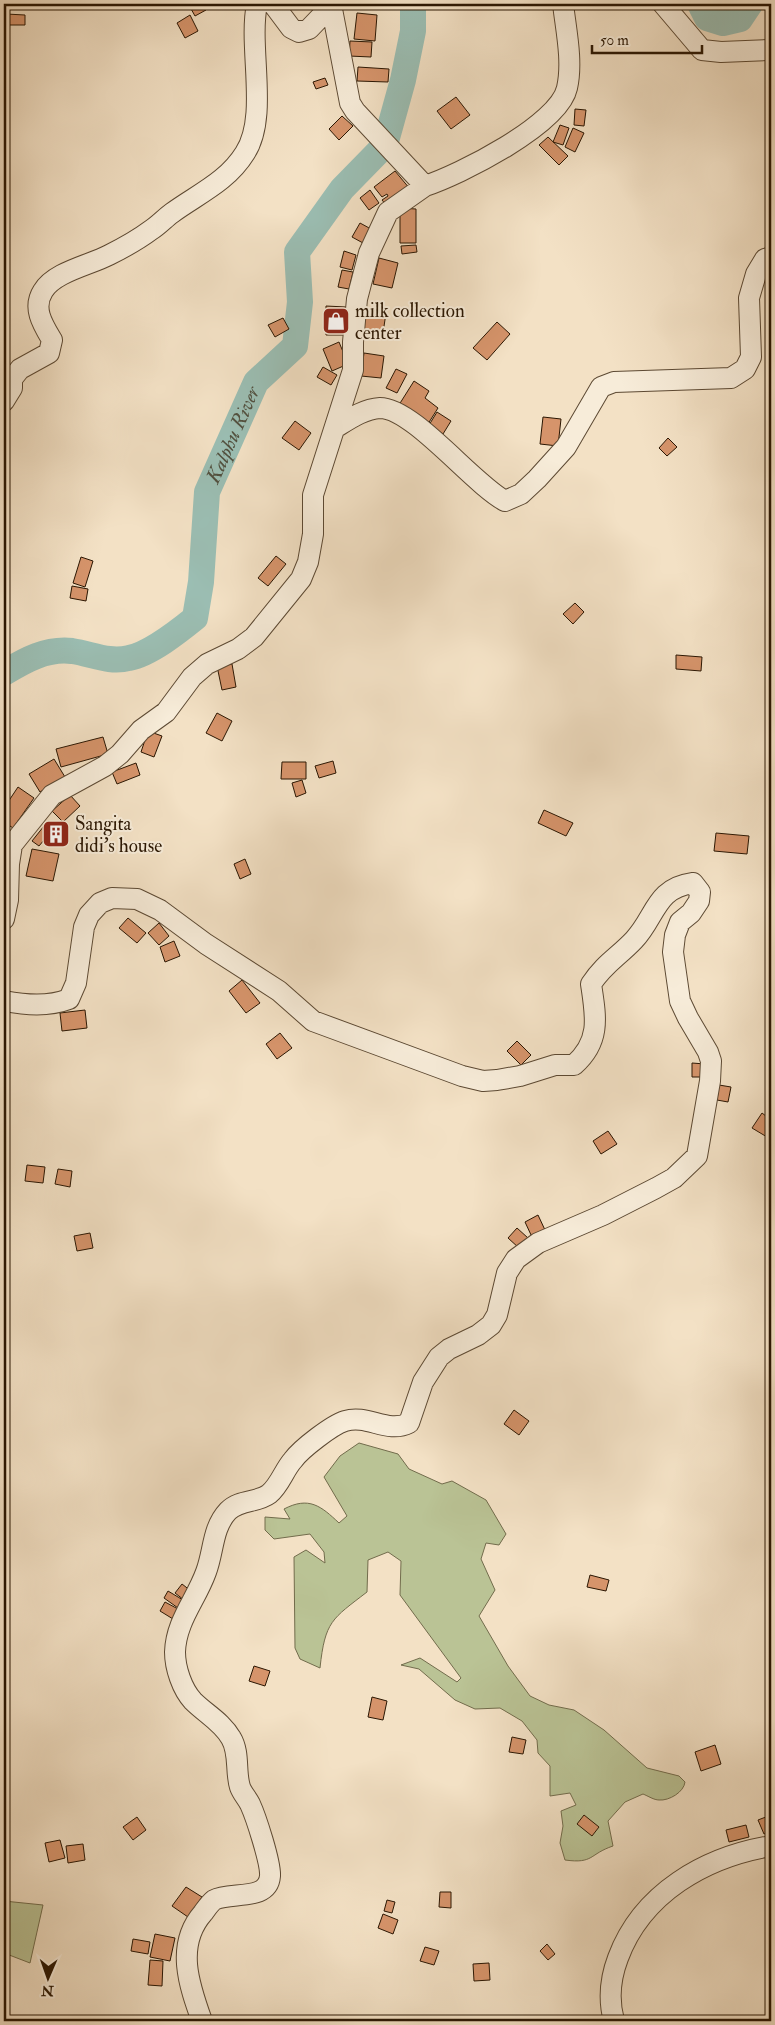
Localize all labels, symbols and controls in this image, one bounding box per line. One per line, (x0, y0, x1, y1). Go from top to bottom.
scale bar (592, 22, 702, 54)
text: 50 m (600, 31, 629, 50)
place label: milk collection center (355, 299, 465, 345)
shop icon: milk collection center (321, 306, 351, 336)
water label: Kalphu River (200, 381, 266, 488)
place label: Sangita didi's house (75, 812, 162, 858)
building icon: Sangita didi's house (41, 819, 71, 849)
north arrow (22, 1952, 72, 2002)
text: N (41, 1982, 55, 1999)

